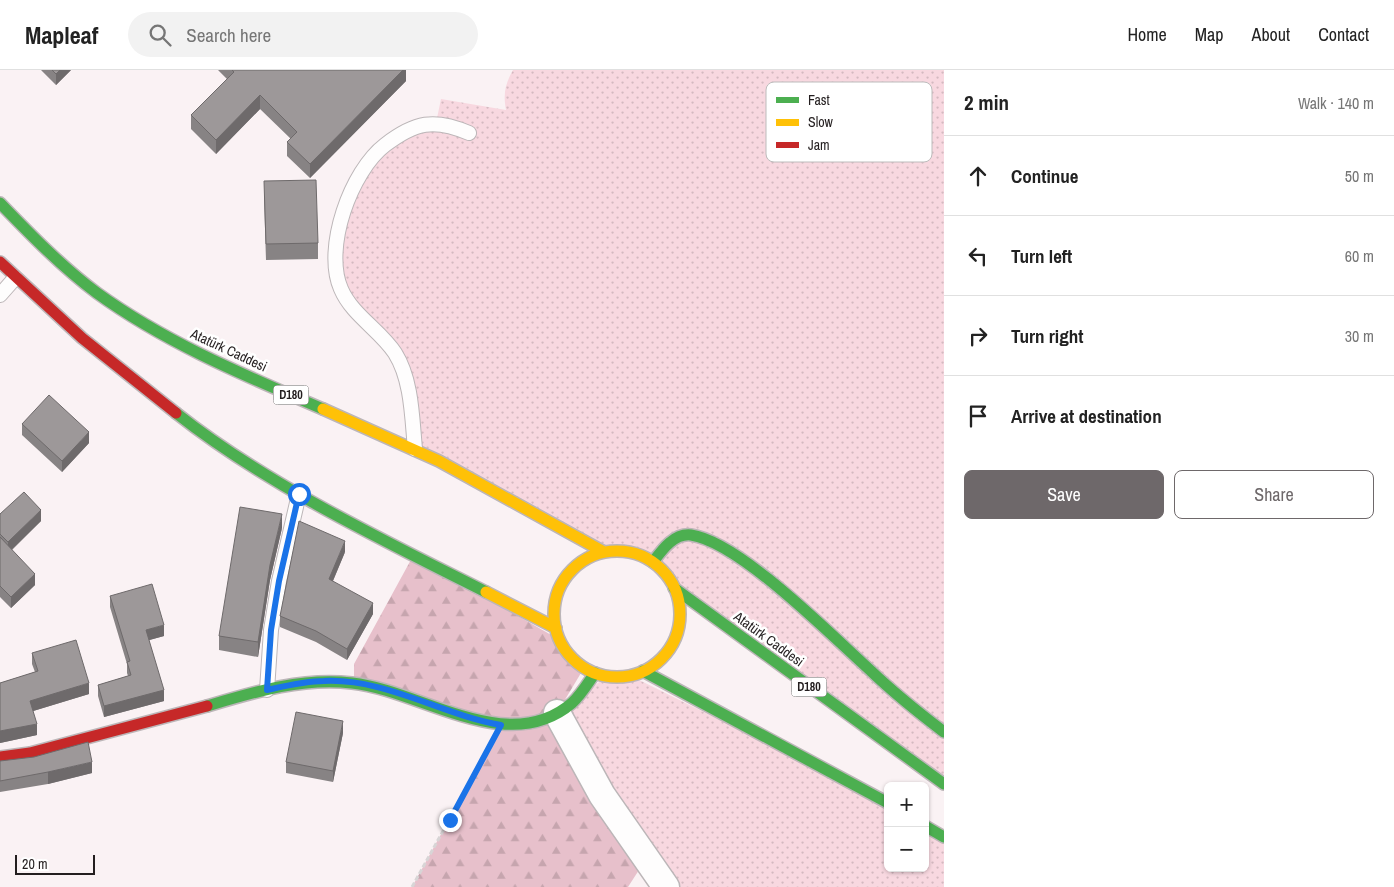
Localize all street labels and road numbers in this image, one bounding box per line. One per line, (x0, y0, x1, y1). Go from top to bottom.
street label: Atatürk Caddesi (187, 324, 270, 376)
road number: D180 (274, 386, 308, 404)
street label: Atatürk Caddesi (730, 607, 808, 670)
road number: D180 (792, 678, 826, 696)

